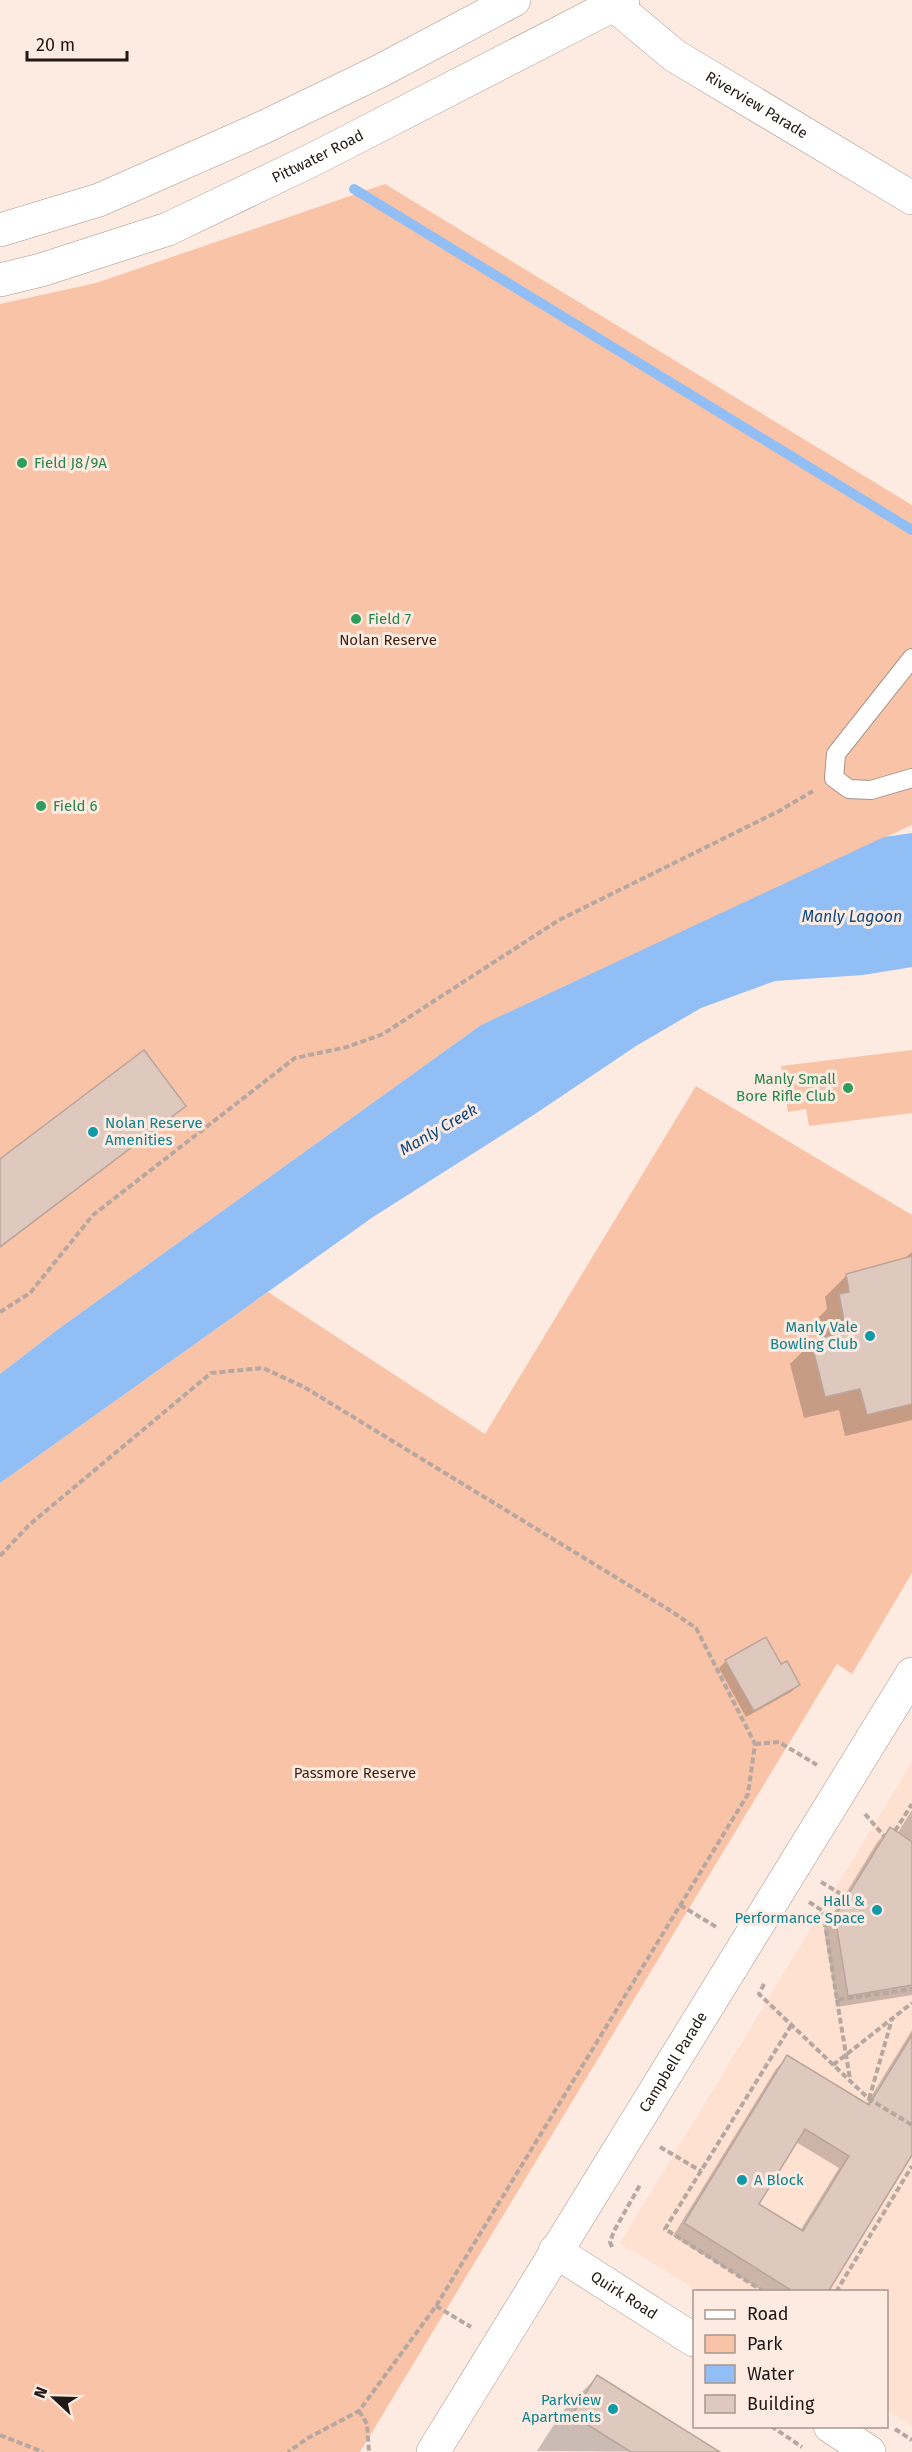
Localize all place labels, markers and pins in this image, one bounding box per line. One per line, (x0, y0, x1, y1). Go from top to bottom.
place label: Field J8/9A (34, 454, 107, 472)
marker: Field J8/9A (15, 456, 29, 470)
place label: Field 7 (368, 610, 412, 628)
marker: Field 7 (349, 612, 363, 626)
place label: Field 6 (53, 797, 98, 815)
marker: Field 6 (34, 799, 48, 813)
place label: Manly Small Bore Rifle Club (736, 1070, 837, 1105)
marker: Manly Small Bore Rifle Club (841, 1081, 855, 1095)
place label: Nolan Reserve Amenities (105, 1114, 203, 1149)
marker: Nolan Reserve Amenities (86, 1125, 100, 1139)
place label: Manly Vale Bowling Club (770, 1318, 858, 1353)
marker: Manly Vale Bowling Club (863, 1329, 877, 1343)
place label: Hall & Performance Space (734, 1892, 865, 1927)
marker: Hall & Performance Space (870, 1903, 884, 1917)
place label: A Block (754, 2171, 804, 2189)
marker: A Block (735, 2173, 749, 2187)
place label: Parkview Apartments (522, 2391, 601, 2426)
marker: Parkview Apartments (606, 2402, 620, 2416)

